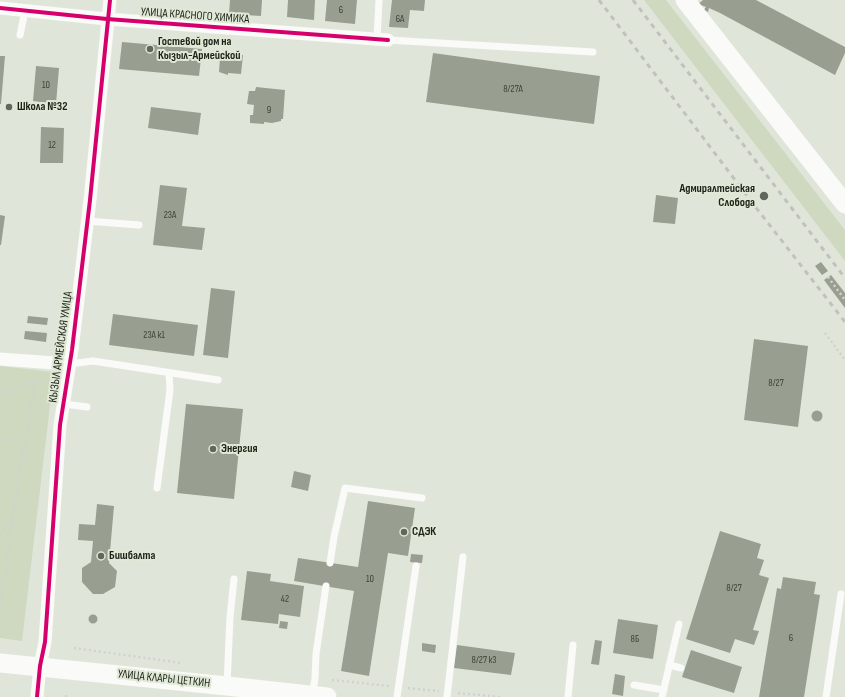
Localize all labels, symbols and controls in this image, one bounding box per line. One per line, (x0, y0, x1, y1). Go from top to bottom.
house number: 6 (339, 4, 343, 16)
street label: УЛИЦА КРАСНОГО ХИМИКА (140, 5, 250, 27)
house number: 6А (396, 13, 404, 25)
place label: Гостевой дом на Кызыл-Армейской (158, 35, 240, 63)
marker: Гостевой дом на Кызыл-Армейской (145, 44, 155, 54)
house number: 10 (42, 79, 50, 91)
house number: 8/27А (503, 83, 523, 95)
place label: Школа №32 (17, 100, 67, 114)
marker: Школа №32 (4, 102, 14, 112)
house number: 9 (267, 104, 271, 116)
house number: 12 (48, 139, 56, 151)
place label: Адмиралтейская Слобода (679, 182, 755, 210)
marker: Адмиралтейская Слобода (758, 190, 770, 202)
house number: 23А (164, 209, 176, 221)
street label: КЫЗЫЛ АРМЕЙСКАЯ УЛИЦА (46, 290, 76, 404)
house number: 23А к1 (143, 329, 165, 341)
house number: 8/27 (768, 377, 784, 389)
place label: Энергия (221, 442, 257, 456)
marker: Энергия (208, 444, 218, 454)
place label: СДЭК (412, 525, 436, 539)
marker: СДЭК (399, 527, 409, 537)
place label: Бишбалта (109, 549, 155, 563)
marker: Бишбалта (96, 551, 106, 561)
house number: 10 (366, 573, 374, 585)
house number: 8/27 (726, 582, 742, 594)
house number: 42 (281, 593, 289, 605)
house number: 6 (789, 632, 793, 644)
house number: 8Б (631, 633, 639, 645)
house number: 8/27 к3 (472, 654, 496, 666)
street label: УЛИЦА КЛАРЫ ЦЕТКИН (117, 667, 211, 691)

